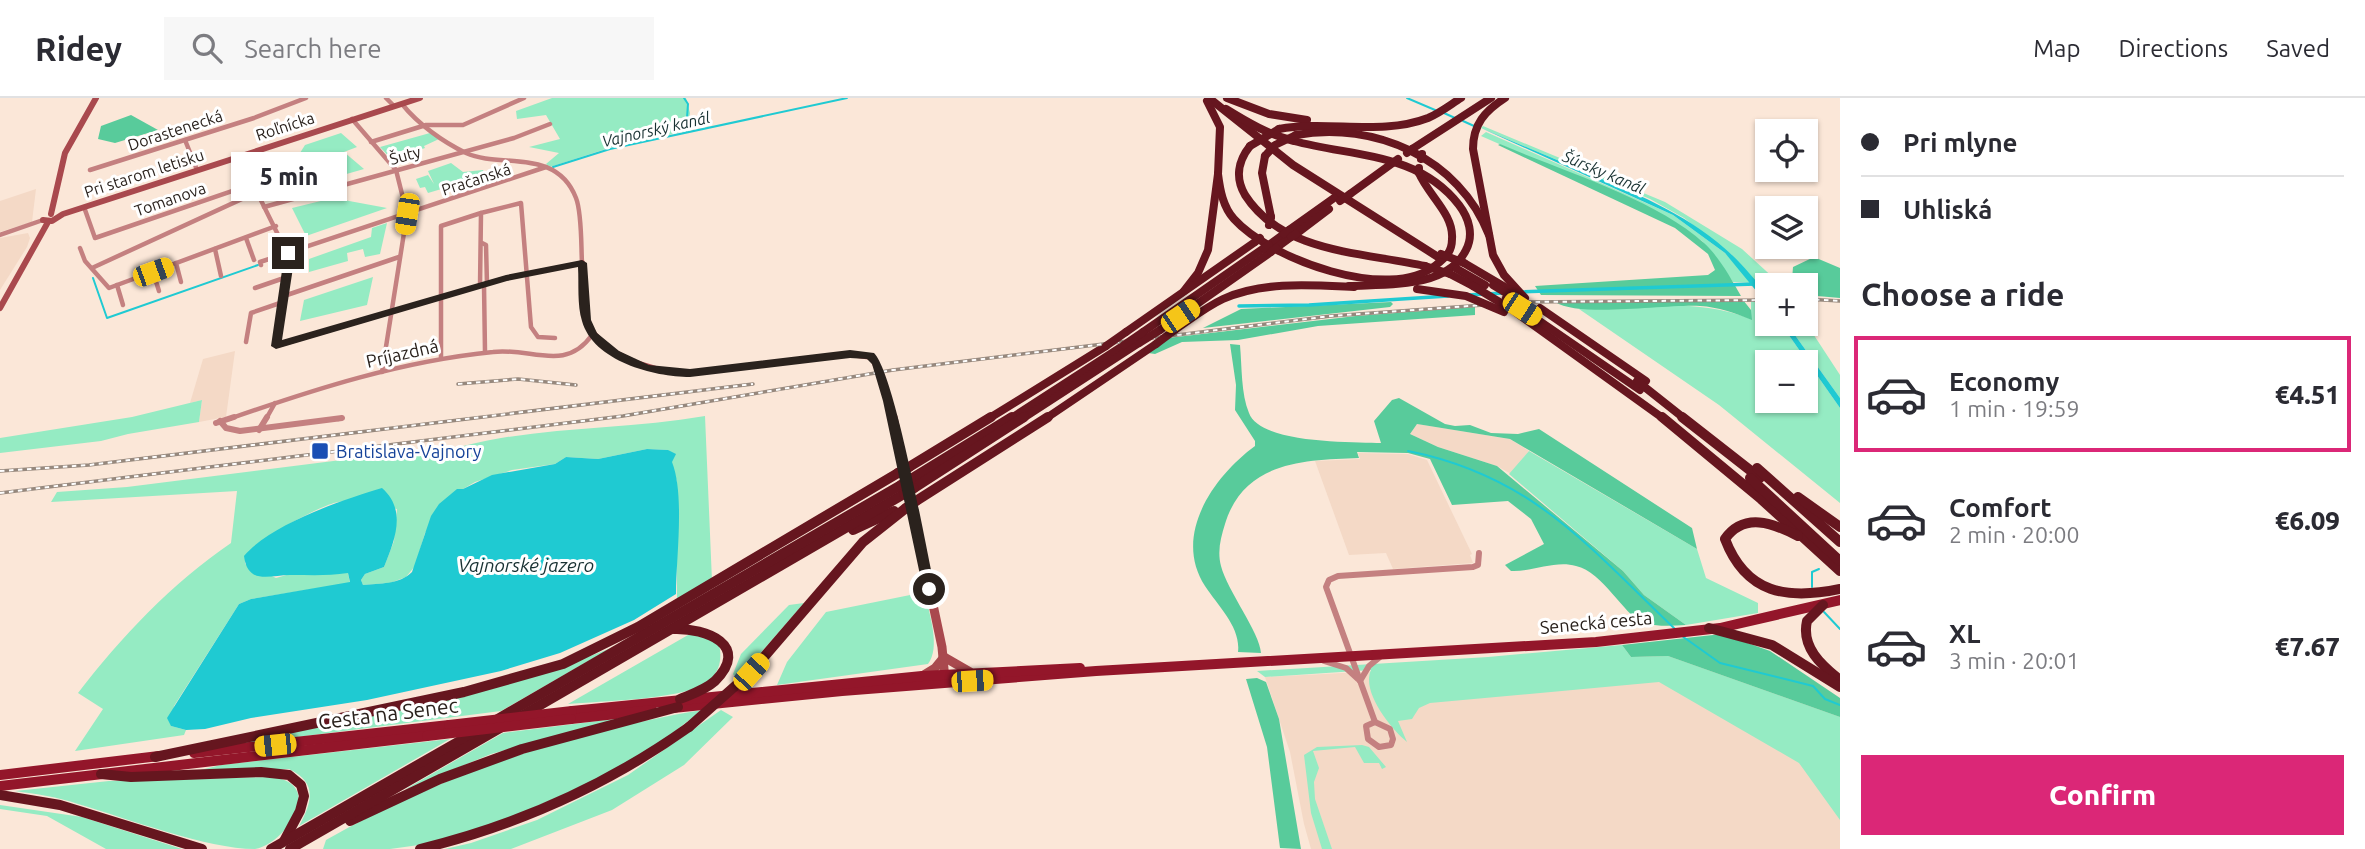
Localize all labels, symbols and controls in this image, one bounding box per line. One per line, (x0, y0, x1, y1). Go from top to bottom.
search box (164, 17, 654, 80)
icon: search (188, 29, 226, 67)
text: Ridey (35, 30, 122, 67)
text: Search here (244, 34, 382, 63)
text: Map (2033, 35, 2080, 62)
text: Directions (2118, 35, 2228, 62)
text: Saved (2266, 35, 2330, 62)
street label: Dorastenecká (125, 106, 225, 154)
street label: Roľnícka (253, 108, 317, 144)
water label: Vajnorský kanál (600, 108, 712, 150)
map controls (1755, 119, 1818, 413)
button: locate (1755, 119, 1818, 182)
text: Pri mlyne (1903, 128, 2018, 157)
street label: Šuty (387, 141, 423, 168)
street label: Pri starom letisku (82, 145, 206, 201)
water label: Šúrsky kanál (1559, 145, 1649, 198)
callout: 5 min (230, 152, 346, 200)
street label: Pračanská (439, 159, 513, 199)
text: 5 min (260, 164, 318, 189)
street label: Tomanova (132, 178, 208, 220)
car (394, 192, 421, 236)
text: Uhliská (1903, 195, 1992, 224)
button: layers (1755, 196, 1818, 259)
route end (272, 237, 304, 269)
car (130, 255, 177, 289)
button: + (1755, 273, 1818, 336)
text: Choose a ride (1861, 276, 2064, 312)
car (1499, 289, 1546, 329)
car (1157, 296, 1204, 336)
street label: Príjazdná (364, 335, 440, 371)
button: − (1755, 350, 1818, 413)
icon: car (1865, 363, 1928, 426)
text: Economy (1949, 367, 2059, 396)
text: €4.51 (2275, 380, 2340, 409)
text: 1 min · 19:59 (1949, 396, 2080, 421)
marker: Bratislava-Vajnory (310, 441, 330, 461)
place label: Bratislava-Vajnory (336, 441, 482, 461)
icon: car (1865, 489, 1928, 552)
text: Comfort (1949, 493, 2052, 522)
text: €6.09 (2275, 506, 2340, 535)
text: 2 min · 20:00 (1949, 522, 2080, 547)
water label: Vajnorské jazero (458, 554, 594, 576)
route start (913, 573, 945, 605)
street label: Senecká cesta (1539, 607, 1653, 637)
icon: car (1865, 615, 1928, 678)
text: XL (1949, 619, 1980, 648)
text: €7.67 (2275, 632, 2340, 661)
text: 3 min · 20:01 (1949, 648, 2080, 673)
car (730, 649, 773, 695)
car (951, 669, 994, 693)
street label: Cesta na Senec (317, 692, 460, 733)
car (254, 732, 297, 758)
button: Confirm (1861, 755, 2344, 835)

